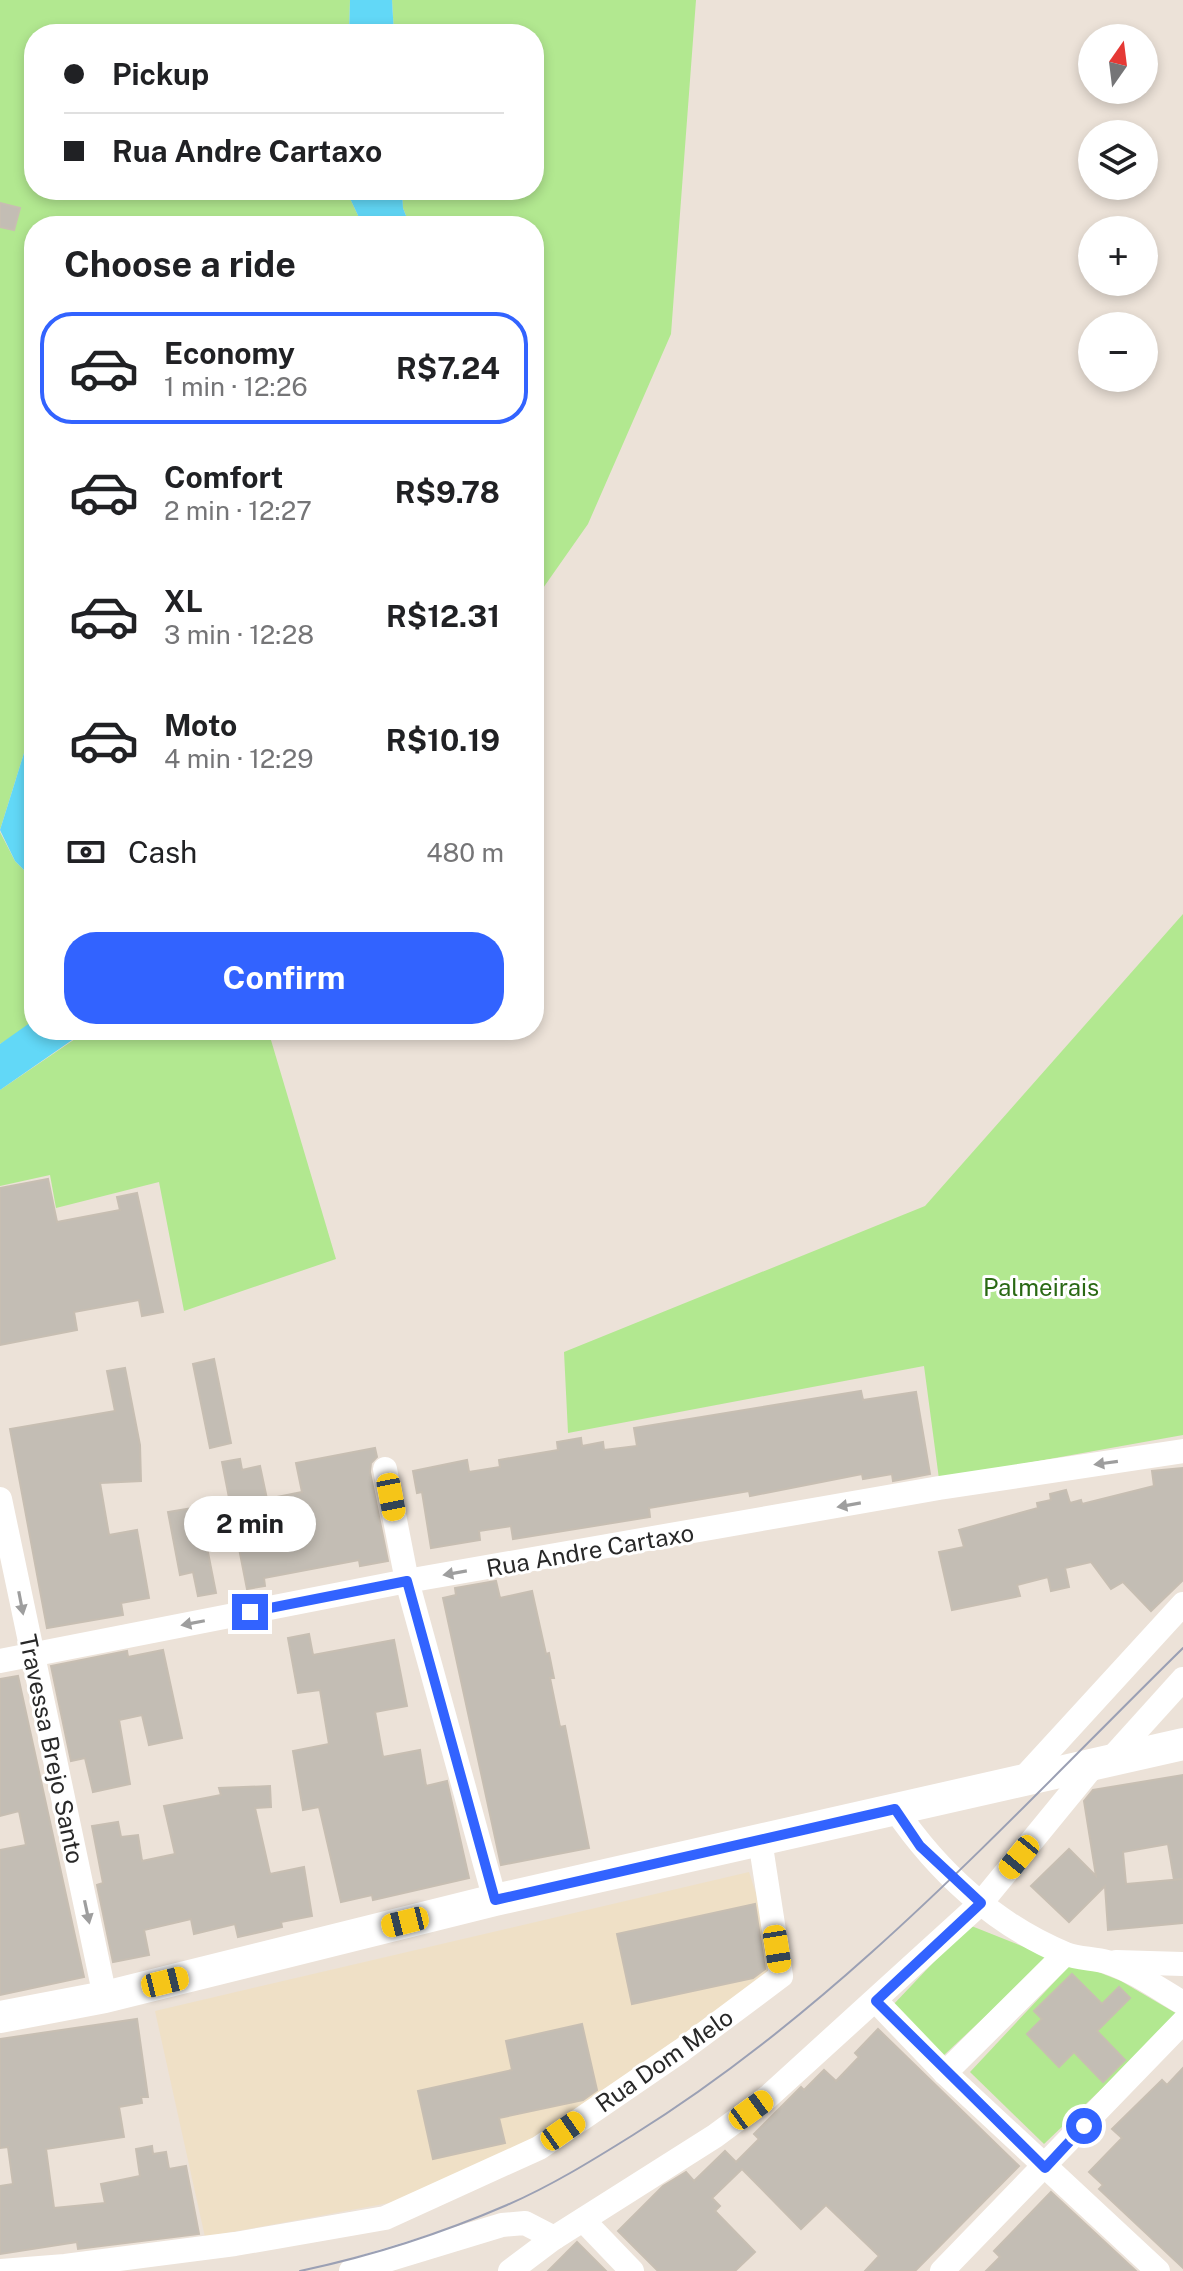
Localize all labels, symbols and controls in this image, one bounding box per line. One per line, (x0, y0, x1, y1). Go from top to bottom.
north arrow (1078, 24, 1158, 104)
map controls (1078, 24, 1158, 392)
text: Pickup (112, 56, 209, 92)
button: layers (1078, 120, 1158, 200)
text: Rua Andre Cartaxo (112, 133, 382, 169)
button: + (1078, 216, 1158, 296)
text: Choose a ride (64, 243, 296, 285)
button: − (1078, 312, 1158, 392)
icon: car (68, 332, 140, 404)
text: Economy (164, 335, 295, 371)
text: R$7.24 (396, 350, 500, 386)
text: 1 min · 12:26 (164, 371, 308, 402)
icon: car (68, 456, 140, 528)
text: Comfort (164, 459, 283, 495)
text: R$9.78 (395, 474, 500, 510)
text: 2 min · 12:27 (164, 495, 312, 526)
icon: car (68, 580, 140, 652)
text: XL (164, 583, 203, 619)
text: R$12.31 (386, 598, 500, 634)
text: 3 min · 12:28 (164, 619, 314, 650)
icon: car (68, 704, 140, 776)
text: Moto (164, 707, 237, 743)
text: R$10.19 (386, 722, 500, 758)
text: 4 min · 12:29 (164, 743, 313, 774)
icon: cash (64, 830, 108, 874)
text: Cash (128, 834, 197, 870)
text: 480 m (426, 837, 504, 868)
button: Confirm (64, 932, 504, 1024)
park label: Palmeirais (983, 1273, 1099, 1301)
one-way arrow (1093, 1457, 1118, 1470)
car (375, 1471, 407, 1523)
callout: 2 min (184, 1496, 316, 1552)
one-way arrow (837, 1499, 862, 1511)
text: 2 min (216, 1508, 284, 1539)
street label: Rua Andre Cartaxo (484, 1518, 696, 1582)
one-way arrow (442, 1567, 467, 1579)
one-way arrow (15, 1591, 28, 1616)
route end (232, 1594, 268, 1630)
one-way arrow (180, 1617, 205, 1630)
street label: Travessa Brejo Santo (14, 1632, 90, 1866)
car (995, 1831, 1043, 1883)
one-way arrow (81, 1900, 94, 1925)
car (379, 1905, 431, 1939)
car (761, 1923, 793, 1975)
car (139, 1965, 191, 1999)
street label: Rua Dom Melo (590, 2002, 738, 2118)
car (725, 2086, 777, 2134)
car (536, 2107, 590, 2155)
route start (1066, 2108, 1102, 2144)

